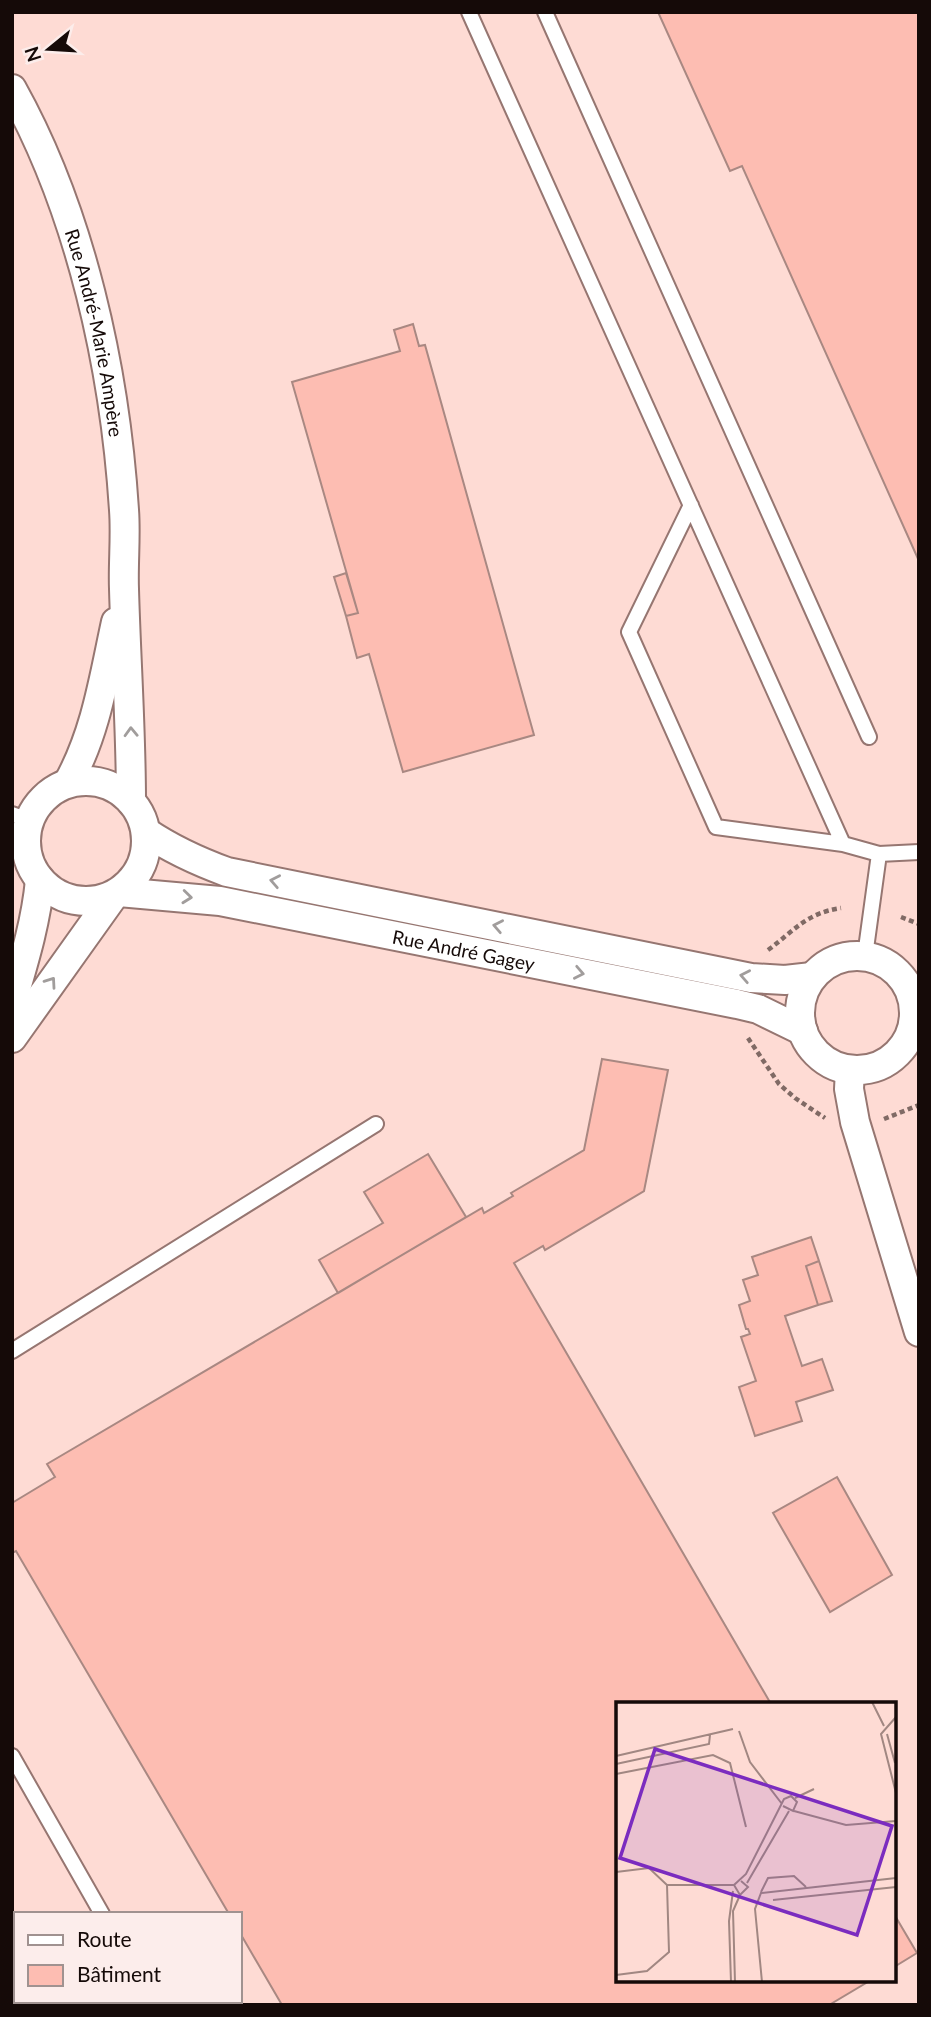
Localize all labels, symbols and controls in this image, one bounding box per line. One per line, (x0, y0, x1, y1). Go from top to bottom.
north arrow (14, 14, 84, 84)
text: N (19, 44, 46, 65)
street label: Rue André-Marie Ampère (61, 226, 129, 438)
one-way arrow (123, 727, 138, 738)
one-way arrow (269, 875, 281, 890)
one-way arrow (182, 889, 193, 904)
one-way arrow (492, 920, 504, 935)
street label: Rue André Gagey (391, 924, 537, 975)
one-way arrow (573, 964, 585, 979)
one-way arrow (739, 969, 751, 984)
one-way arrow (43, 977, 55, 990)
inset map (616, 1702, 896, 1982)
legend (14, 1912, 242, 2003)
text: Route (77, 1926, 132, 1951)
text: Bâtiment (77, 1961, 162, 1986)

